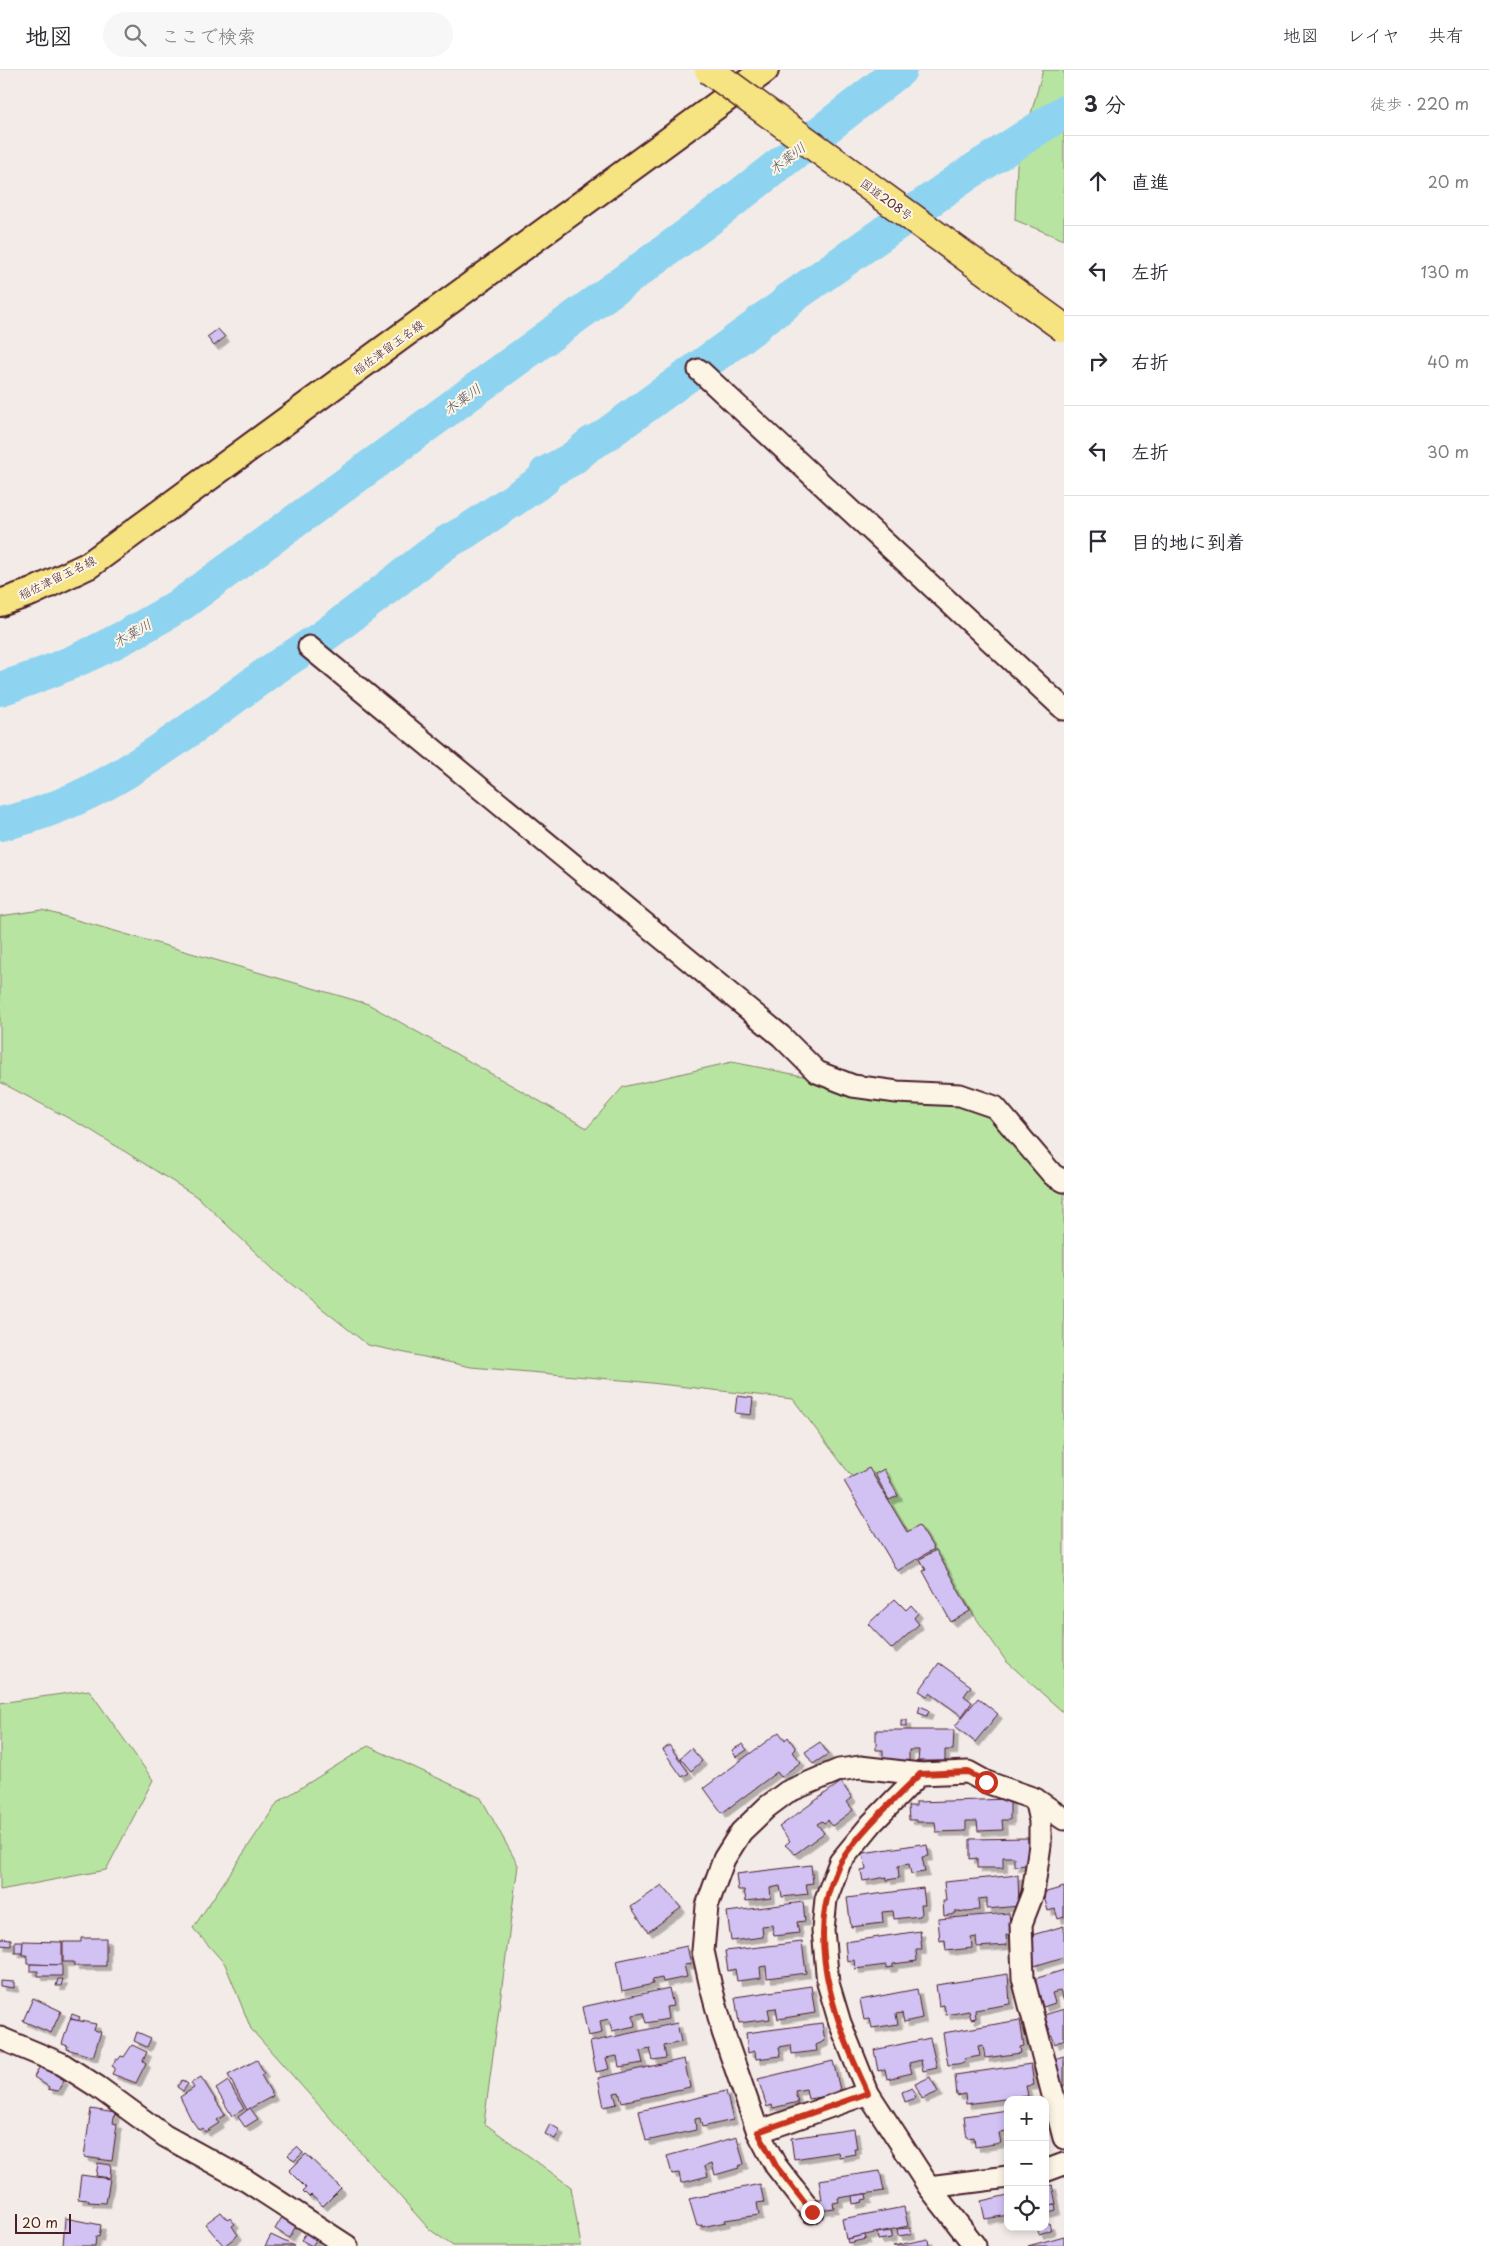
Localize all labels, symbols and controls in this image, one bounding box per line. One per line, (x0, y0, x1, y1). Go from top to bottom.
search box (103, 12, 453, 57)
text: 地図 (25, 17, 73, 53)
icon: search (121, 21, 149, 49)
text: ここで検索 (161, 21, 256, 49)
text: 地図 (1283, 21, 1319, 48)
text: レイヤ (1347, 21, 1400, 48)
text: 共有 (1428, 21, 1464, 48)
text: 3 分 (1084, 87, 1126, 119)
text: 徒歩 · 220 m (1370, 91, 1469, 115)
water label: 木葉川 (764, 137, 810, 179)
icon: ahead (1084, 167, 1112, 195)
text: 直進 (1131, 167, 1169, 195)
text: 20 m (1428, 169, 1469, 193)
street label: 国道208号 (857, 174, 917, 224)
icon: left (1084, 257, 1112, 285)
text: 左折 (1131, 257, 1169, 285)
text: 130 m (1421, 259, 1469, 283)
street label: 稲佐津留玉名線 (349, 315, 427, 379)
icon: right (1084, 347, 1112, 375)
text: 右折 (1131, 347, 1169, 375)
text: 40 m (1427, 349, 1469, 373)
water label: 木葉川 (439, 378, 485, 420)
icon: left (1084, 437, 1112, 465)
text: 左折 (1131, 437, 1169, 465)
text: 30 m (1427, 439, 1469, 463)
icon: arrive (1084, 527, 1112, 555)
text: 目的地に到着 (1131, 527, 1245, 555)
street label: 稲佐津留玉名線 (15, 550, 99, 604)
water label: 木葉川 (109, 613, 155, 653)
route start (975, 1771, 998, 1794)
map controls (1004, 2096, 1049, 2231)
button: + (1004, 2096, 1049, 2141)
button: − (1004, 2141, 1049, 2186)
button: locate (1004, 2186, 1049, 2231)
route end (801, 2201, 824, 2224)
scale bar (15, 2211, 71, 2234)
text: 20 m (22, 2212, 58, 2233)

